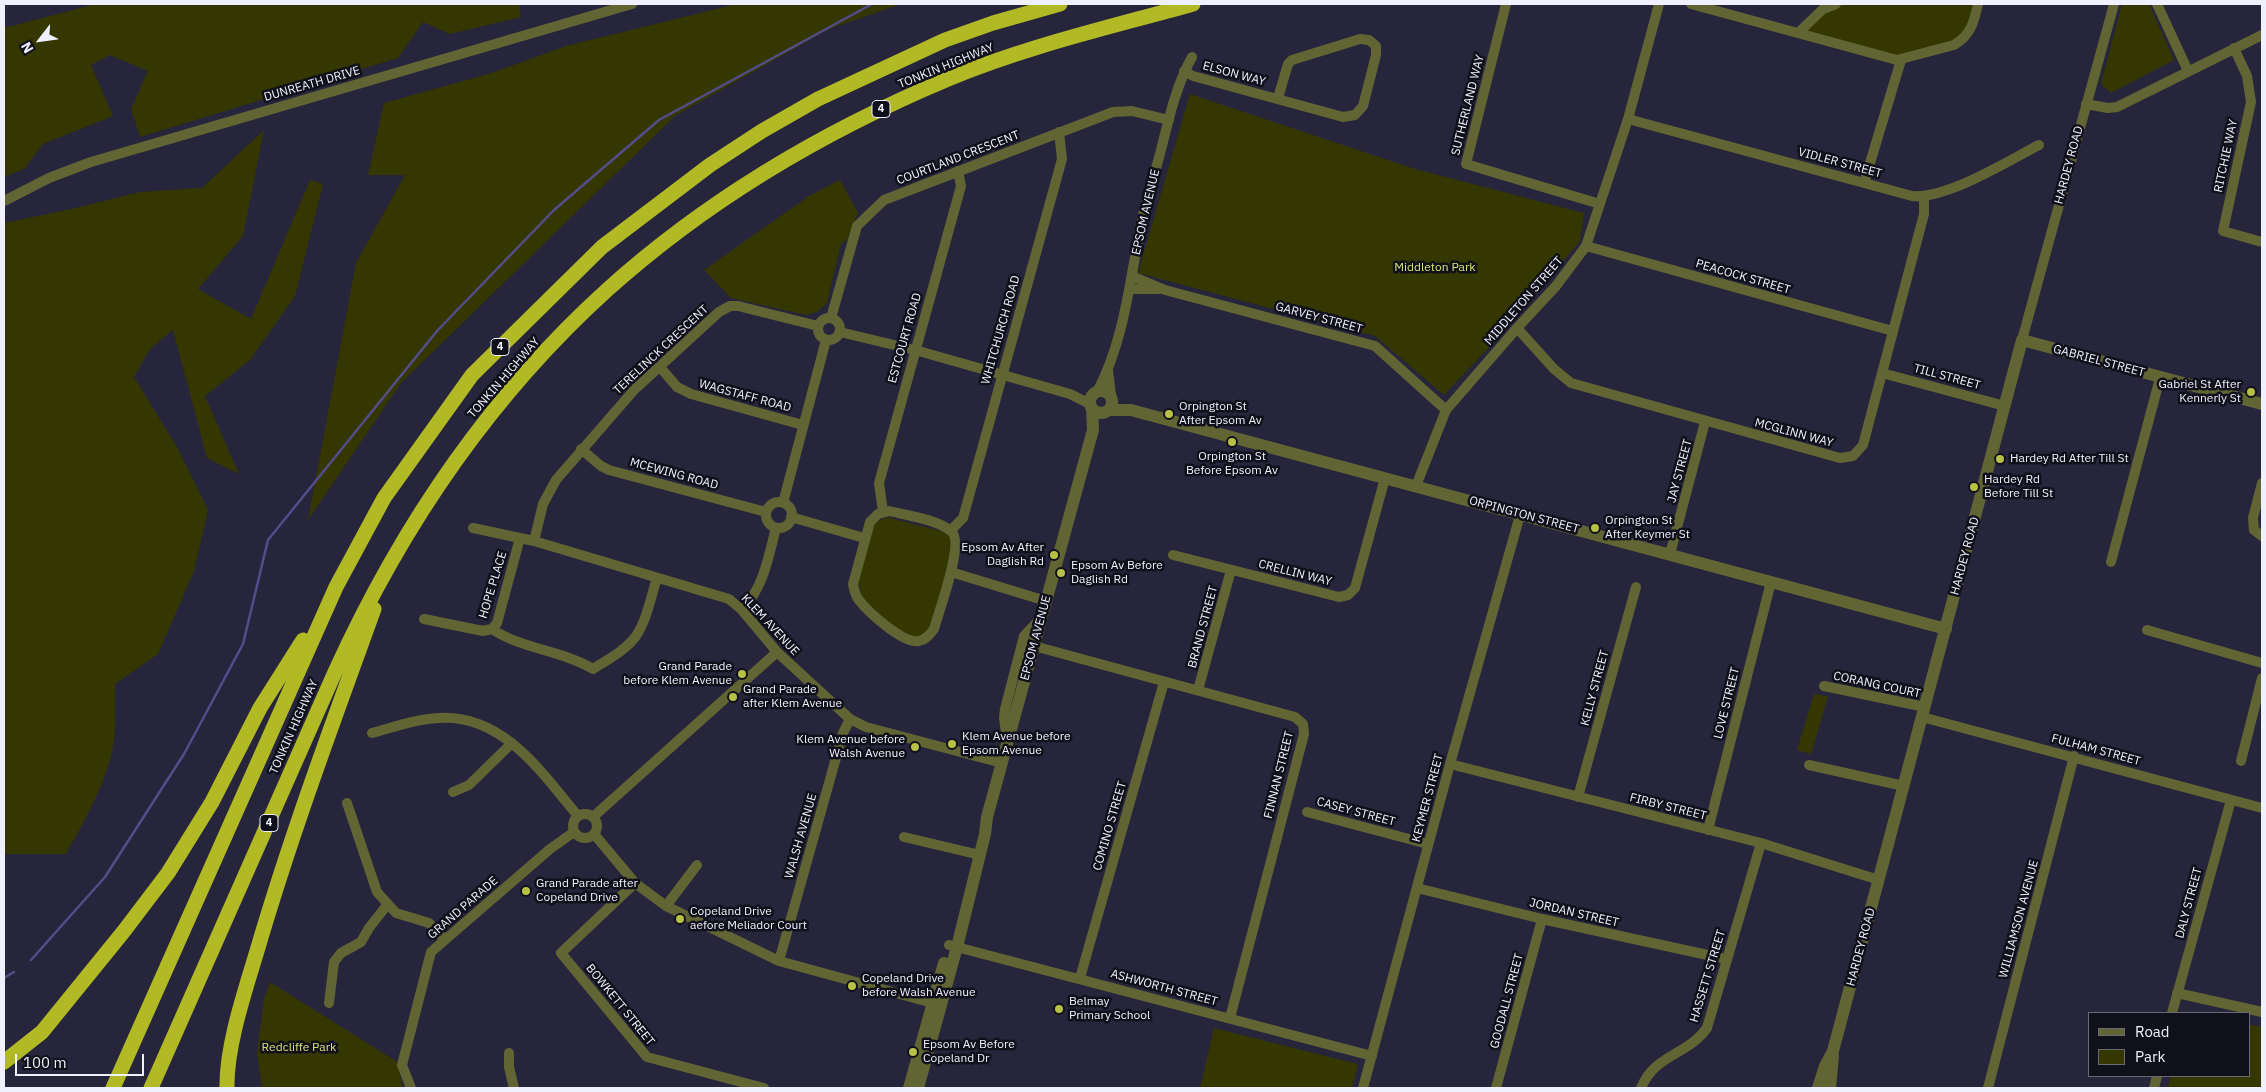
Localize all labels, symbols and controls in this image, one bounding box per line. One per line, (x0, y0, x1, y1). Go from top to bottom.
north arrow (15, 15, 65, 65)
text: N (17, 39, 37, 56)
street label: TONKIN HIGHWAY (896, 40, 996, 92)
street label: SUTHERLAND WAY (1449, 53, 1487, 157)
street label: ELSON WAY (1201, 59, 1267, 89)
street label: DUNREATH DRIVE (262, 63, 362, 105)
road number: 4 (872, 100, 890, 118)
street label: RITCHIE WAY (2211, 118, 2241, 194)
street label: HARDEY ROAD (2052, 124, 2086, 206)
street label: COURTLAND CRESCENT (895, 128, 1021, 188)
street label: VIDLER STREET (1797, 145, 1883, 181)
street label: EPSOM AVENUE (1129, 168, 1163, 256)
street label: MIDDLETON STREET (1482, 254, 1566, 348)
street label: PEACOCK STREET (1694, 257, 1792, 297)
park label: Middleton Park (1394, 261, 1476, 275)
street label: WHITCHURCH ROAD (979, 274, 1023, 386)
street label: ESTCOURT ROAD (885, 291, 925, 385)
street label: GARVEY STREET (1274, 299, 1364, 337)
street label: TERELINCK CRESCENT (611, 302, 711, 398)
street label: TONKIN HIGHWAY (465, 335, 543, 421)
road number: 4 (491, 338, 509, 356)
street label: GABRIEL STREET (2052, 342, 2146, 380)
street label: TILL STREET (1912, 361, 1982, 393)
street label: WAGSTAFF ROAD (697, 377, 793, 415)
place label: Gabriel St After Kennerly St (2158, 378, 2241, 406)
marker: Gabriel St After Kennerly St (2245, 386, 2257, 398)
place label: Orpington St After Epsom Av (1179, 400, 1262, 428)
marker: Orpington St After Epsom Av (1163, 408, 1175, 420)
street label: MCGLINN WAY (1753, 416, 1835, 450)
marker: Orpington St Before Epsom Av (1226, 436, 1238, 448)
street label: JAY STREET (1665, 438, 1695, 504)
place label: Orpington St Before Epsom Av (1186, 450, 1278, 478)
place label: Hardey Rd After Till St (2010, 452, 2129, 466)
marker: Hardey Rd After Till St (1994, 453, 2006, 465)
street label: MCEWING ROAD (628, 455, 720, 493)
place label: Hardey Rd Before Till St (1984, 473, 2053, 501)
marker: Hardey Rd Before Till St (1968, 481, 1980, 493)
street label: ORPINGTON STREET (1467, 493, 1581, 537)
place label: Orpington St After Keymer St (1605, 514, 1690, 542)
street label: HARDEY ROAD (1948, 515, 1982, 597)
marker: Orpington St After Keymer St (1589, 522, 1601, 534)
place label: Epsom Av After Daglish Rd (961, 541, 1044, 569)
marker: Epsom Av After Daglish Rd (1048, 549, 1060, 561)
street label: HOPE PLACE (476, 550, 510, 620)
street label: CRELLIN WAY (1257, 557, 1333, 589)
place label: Epsom Av Before Daglish Rd (1071, 559, 1163, 587)
marker: Epsom Av Before Daglish Rd (1055, 567, 1067, 579)
street label: BRAND STREET (1185, 584, 1221, 670)
street label: KLEM AVENUE (738, 591, 802, 659)
street label: EPSOM AVENUE (1018, 594, 1054, 682)
street label: KELLY STREET (1578, 649, 1612, 727)
place label: Grand Parade before Klem Avenue (623, 660, 732, 688)
street label: LOVE STREET (1711, 666, 1743, 740)
marker: Grand Parade before Klem Avenue (736, 668, 748, 680)
street label: CORANG COURT (1832, 669, 1922, 701)
street label: TONKIN HIGHWAY (267, 677, 321, 777)
place label: Grand Parade after Klem Avenue (743, 683, 842, 711)
marker: Grand Parade after Klem Avenue (727, 691, 739, 703)
place label: Klem Avenue before Epsom Avenue (962, 730, 1071, 758)
street label: FINNAN STREET (1261, 730, 1297, 820)
street label: FULHAM STREET (2050, 731, 2142, 769)
place label: Klem Avenue before Walsh Avenue (796, 733, 905, 761)
marker: Klem Avenue before Epsom Avenue (946, 738, 958, 750)
marker: Klem Avenue before Walsh Avenue (909, 741, 921, 753)
street label: KEYMER STREET (1409, 752, 1447, 844)
street label: COMINO STREET (1090, 780, 1130, 872)
street label: FIRBY STREET (1628, 790, 1708, 824)
street label: WALSH AVENUE (782, 792, 820, 880)
street label: CASEY STREET (1315, 795, 1397, 829)
road number: 4 (260, 814, 278, 831)
street label: WILLIAMSON AVENUE (1996, 858, 2042, 980)
street label: DALY STREET (2173, 866, 2205, 940)
street label: GRAND PARADE (425, 874, 501, 942)
place label: Grand Parade after Copeland Drive (536, 877, 638, 905)
marker: Grand Parade after Copeland Drive (520, 885, 532, 897)
street label: JORDAN STREET (1528, 896, 1620, 930)
place label: Copeland Drive aefore Meliador Court (690, 905, 807, 933)
street label: HARDEY ROAD (1844, 906, 1878, 988)
marker: Copeland Drive aefore Meliador Court (674, 913, 686, 925)
street label: HASSETT STREET (1687, 928, 1729, 1024)
street label: GOODALL STREET (1487, 952, 1527, 1050)
street label: BOWKETT STREET (583, 961, 657, 1049)
street label: ASHWORTH STREET (1109, 967, 1219, 1009)
place label: Copeland Drive before Walsh Avenue (862, 972, 976, 1000)
marker: Copeland Drive before Walsh Avenue (846, 980, 858, 992)
place label: Belmay Primary School (1069, 995, 1150, 1023)
marker: Belmay Primary School (1053, 1003, 1065, 1015)
legend (2088, 1012, 2251, 1077)
text: Road (2135, 1022, 2170, 1041)
place label: Epsom Av Before Copeland Dr (923, 1038, 1015, 1066)
park label: Redcliffe Park (262, 1041, 336, 1055)
scale bar (18, 1044, 146, 1076)
marker: Epsom Av Before Copeland Dr (907, 1046, 919, 1058)
text: Park (2135, 1047, 2165, 1066)
text: 100 m (23, 1053, 67, 1072)

